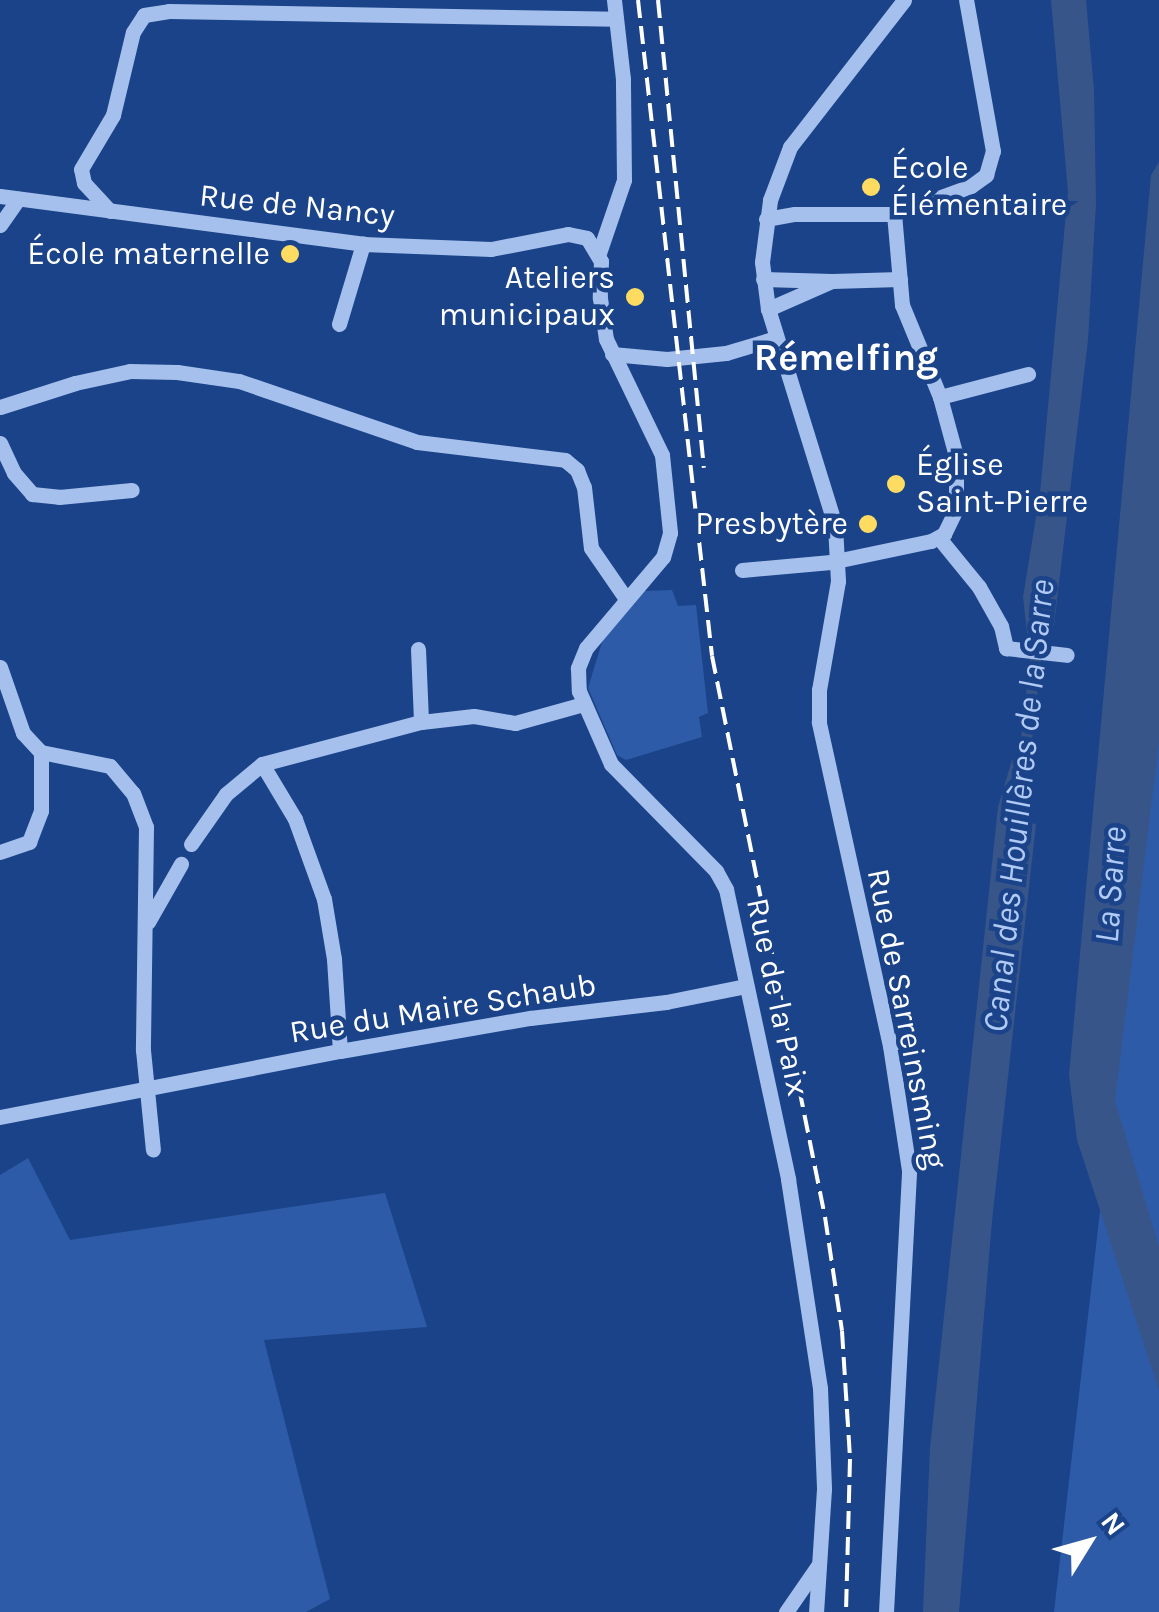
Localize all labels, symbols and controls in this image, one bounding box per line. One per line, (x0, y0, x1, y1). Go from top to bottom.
place label: École Élémentaire (891, 150, 1067, 225)
marker: École Élémentaire (860, 176, 882, 198)
street label: Rue de Nancy (197, 177, 397, 235)
place label: École maternelle (27, 235, 270, 273)
marker: École maternelle (279, 243, 301, 265)
place label: Ateliers municipaux (439, 260, 615, 335)
marker: Ateliers municipaux (624, 286, 646, 308)
district label: Rémelfing (754, 335, 938, 381)
place label: Église Saint-Pierre (916, 447, 1088, 522)
marker: Église Saint-Pierre (885, 473, 907, 495)
place label: Presbytère (695, 505, 848, 543)
marker: Presbytère (857, 513, 879, 535)
water label: Canal des Houillères de la Sarre (974, 578, 1064, 1034)
water label: La Sarre (1086, 825, 1136, 945)
street label: Rue de Sarreinsming (858, 866, 954, 1172)
street label: Rue de la Paix (737, 895, 817, 1099)
street label: Rue du Maire Schaub (287, 966, 599, 1052)
north arrow (1039, 1492, 1139, 1592)
text: N (1094, 1506, 1133, 1542)

